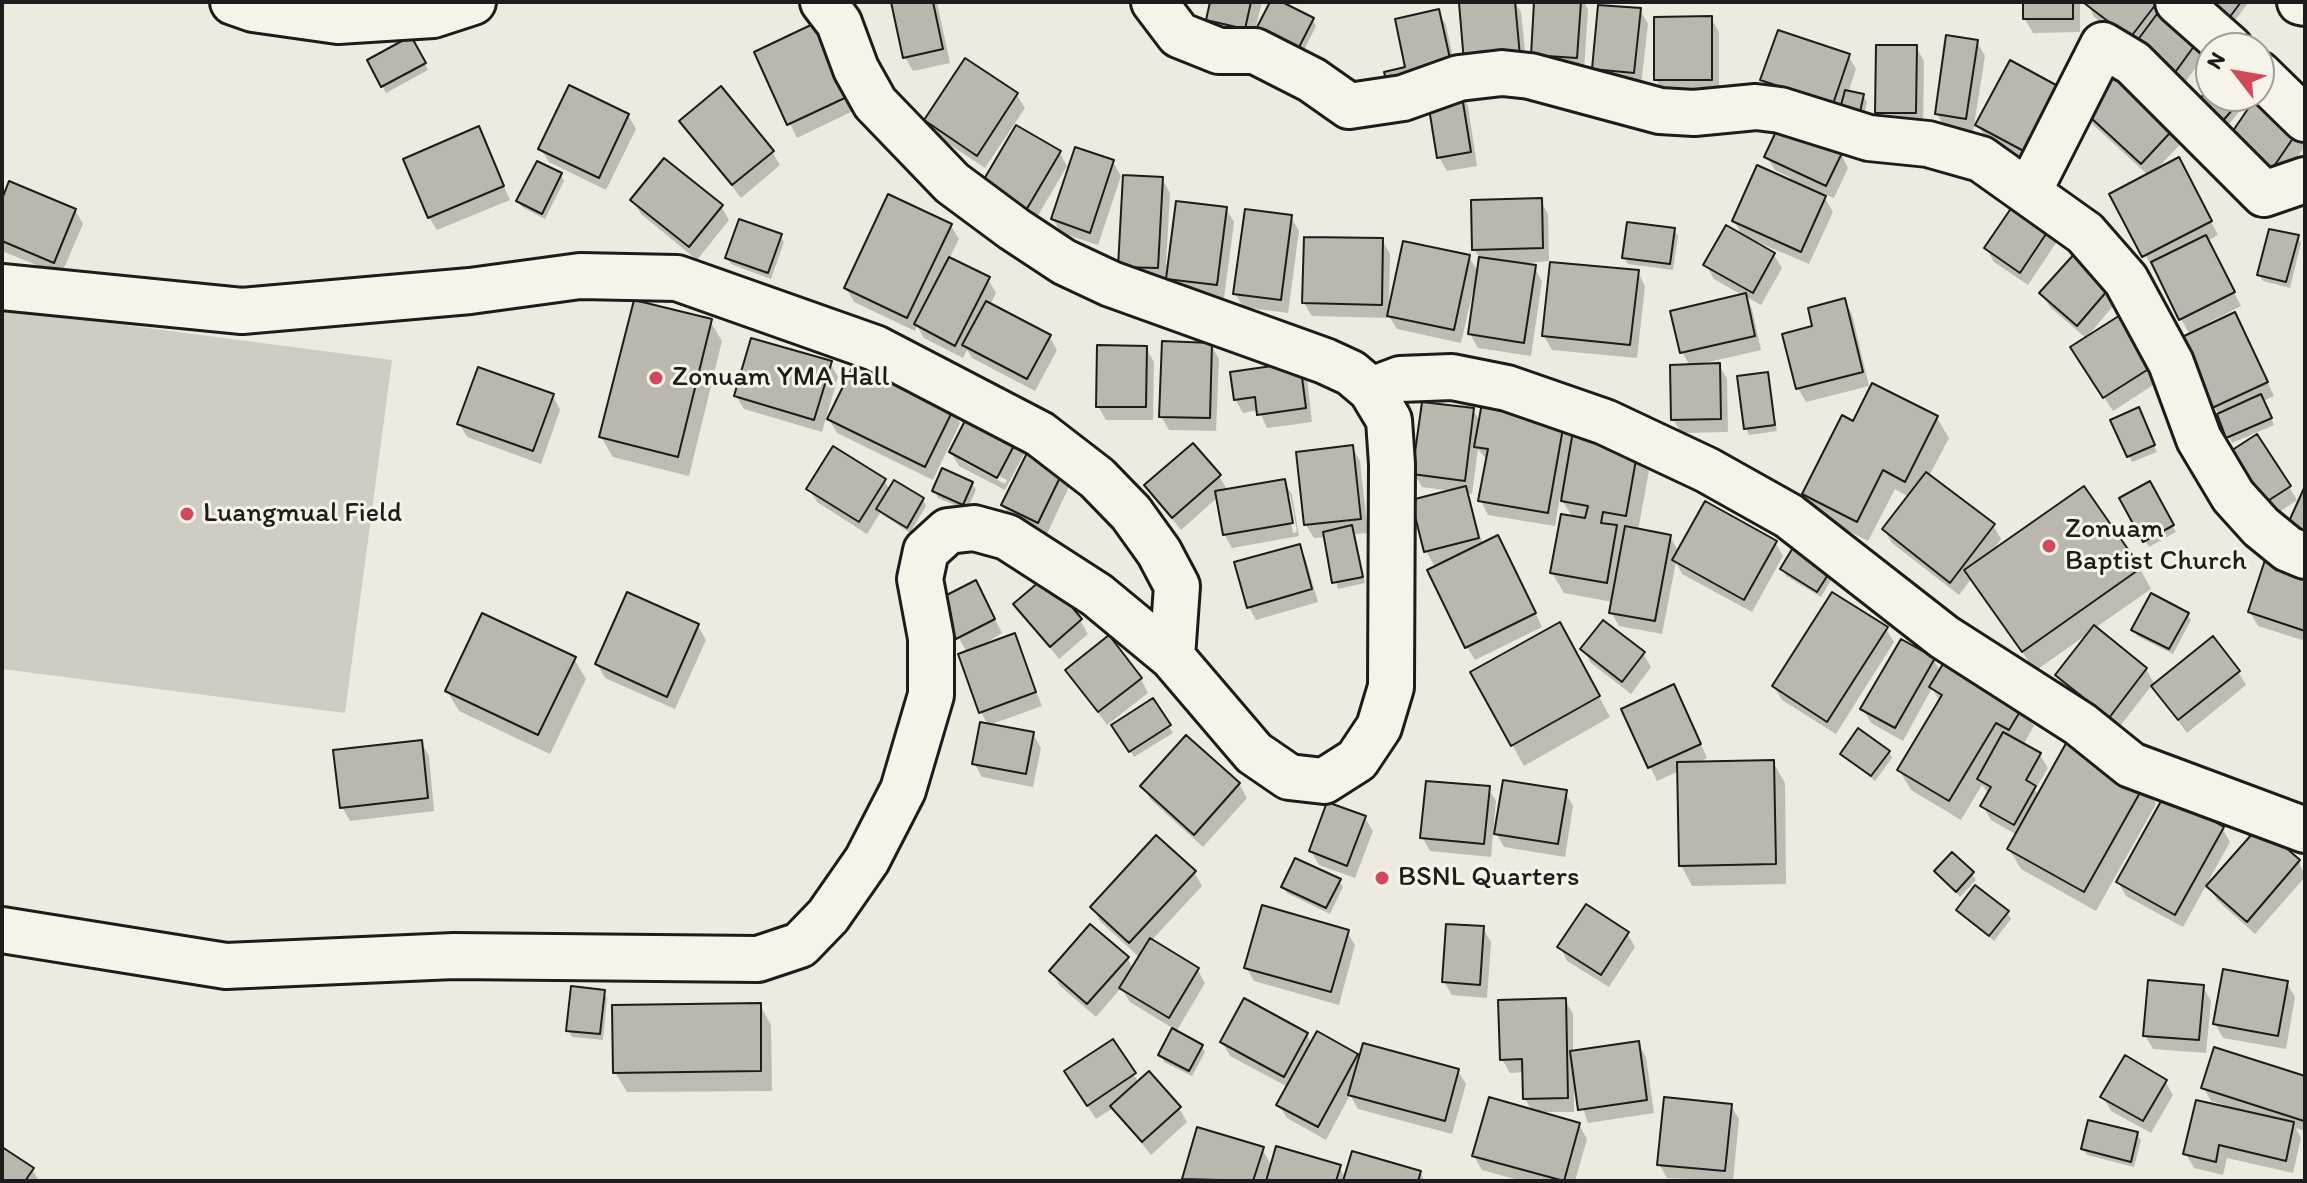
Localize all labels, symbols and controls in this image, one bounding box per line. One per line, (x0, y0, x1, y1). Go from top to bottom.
north arrow (2195, 32, 2275, 112)
text: N (2200, 47, 2231, 74)
place label: Zonuam YMA Hall (672, 361, 889, 395)
marker: Zonuam YMA Hall (647, 369, 665, 387)
place label: Luangmual Field (203, 497, 402, 531)
marker: Luangmual Field (178, 505, 196, 523)
place label: Zonuam Baptist Church (2065, 513, 2247, 579)
marker: Zonuam Baptist Church (2040, 537, 2058, 555)
place label: BSNL Quarters (1398, 861, 1579, 895)
marker: BSNL Quarters (1373, 869, 1391, 887)

